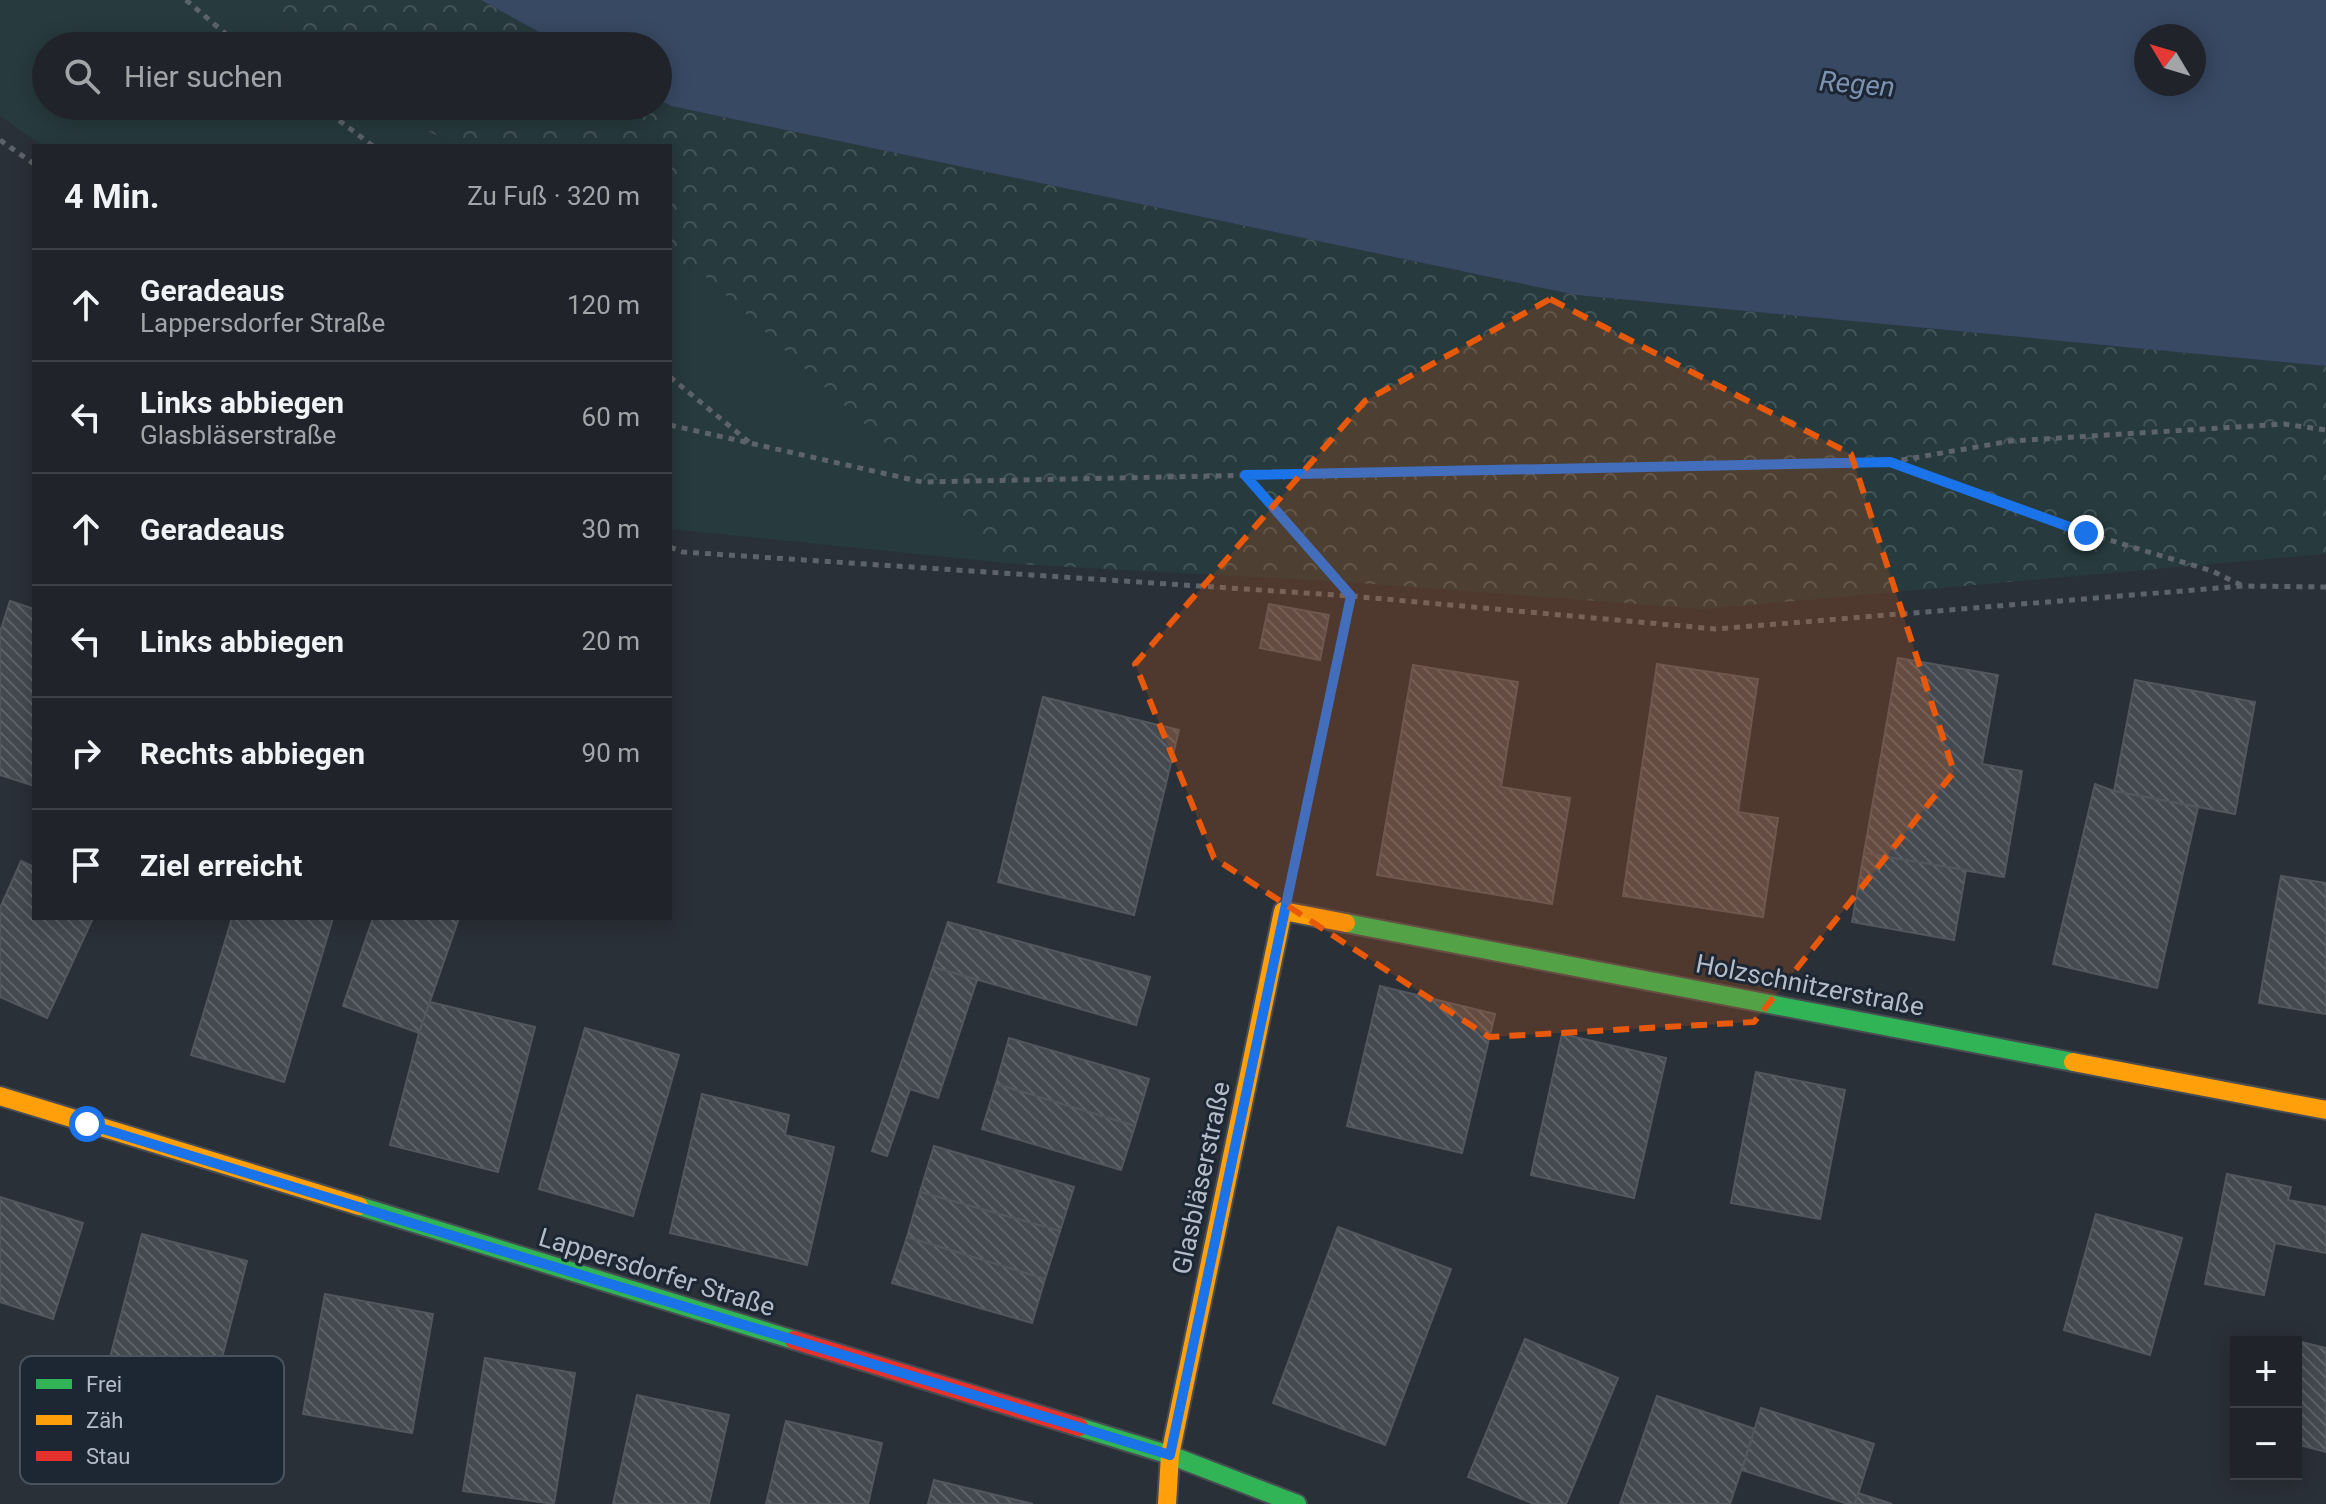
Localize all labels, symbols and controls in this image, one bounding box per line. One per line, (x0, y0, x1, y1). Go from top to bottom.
north arrow (2134, 24, 2206, 96)
search box (32, 32, 672, 120)
icon: search (60, 54, 104, 98)
text: Hier suchen (124, 59, 283, 94)
water label: Regen (1818, 64, 1896, 104)
text: 4 Min. (64, 176, 160, 216)
text: Zu Fuß · 320 m (467, 181, 640, 211)
text: Geradeaus (140, 273, 285, 308)
icon: ahead (64, 283, 108, 327)
text: 120 m (567, 290, 640, 320)
text: Lappersdorfer Straße (140, 308, 385, 338)
text: Links abbiegen (140, 385, 344, 420)
icon: left (64, 395, 108, 439)
text: 60 m (582, 402, 640, 432)
text: Glasbläserstraße (140, 420, 336, 450)
icon: ahead (64, 507, 108, 551)
text: Geradeaus (140, 512, 285, 547)
text: 30 m (582, 514, 640, 544)
route end (2068, 515, 2104, 551)
icon: left (64, 619, 108, 663)
text: Links abbiegen (140, 624, 344, 659)
text: 20 m (582, 626, 640, 656)
icon: right (64, 731, 108, 775)
text: Rechts abbiegen (140, 736, 365, 771)
text: 90 m (582, 738, 640, 768)
icon: arrive (64, 843, 108, 887)
text: Ziel erreicht (140, 848, 302, 883)
street label: Holzschnitzerstraße (1693, 948, 1927, 1022)
street label: Glasbläserstraße (1166, 1079, 1236, 1277)
route start (69, 1106, 105, 1142)
street label: Lappersdorfer Straße (535, 1222, 779, 1322)
map controls (2230, 1336, 2302, 1480)
button: + (2230, 1336, 2302, 1408)
legend (20, 1356, 284, 1484)
text: Frei (86, 1372, 122, 1397)
text: Zäh (86, 1408, 123, 1433)
button: − (2230, 1408, 2302, 1480)
text: Stau (86, 1444, 130, 1469)

